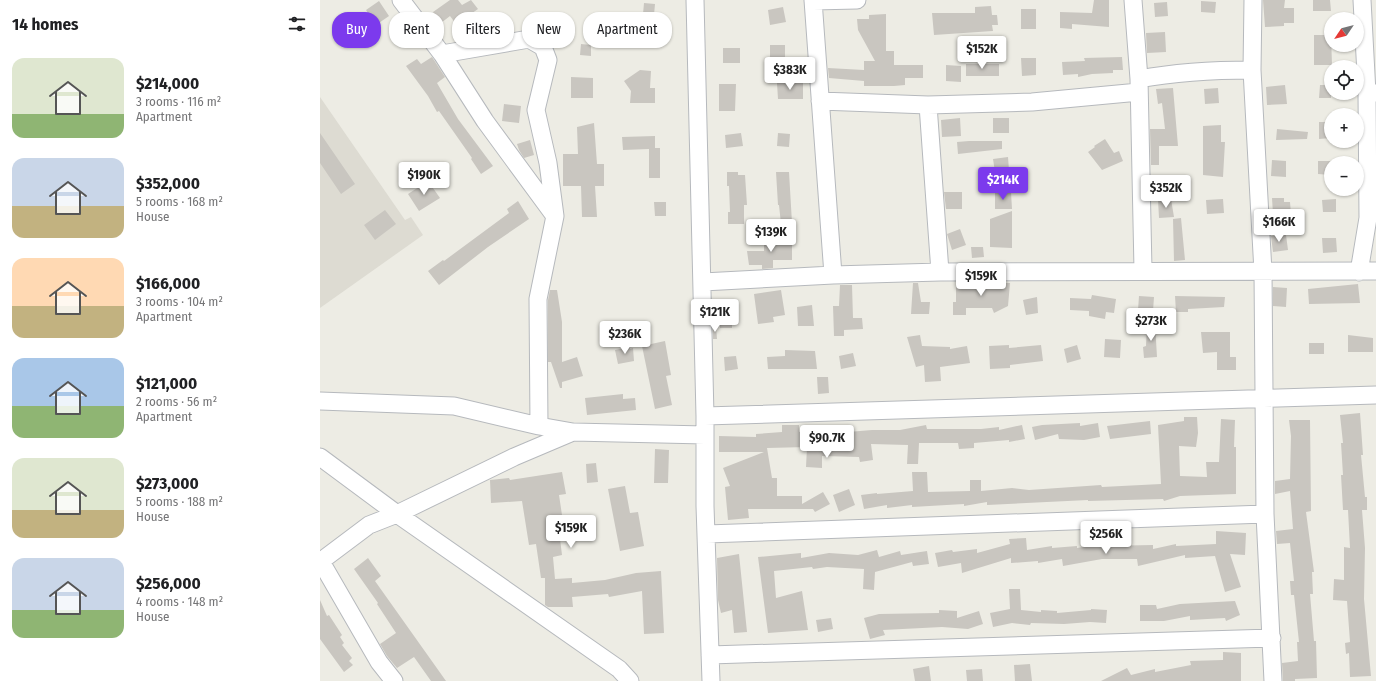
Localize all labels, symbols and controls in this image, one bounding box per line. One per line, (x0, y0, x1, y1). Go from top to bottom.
chip: Buy (332, 12, 381, 48)
chip: Rent (389, 12, 444, 48)
chip: Filters (452, 12, 514, 48)
chip: New (522, 12, 575, 48)
chip: Apartment (583, 12, 672, 48)
north arrow (1324, 12, 1364, 52)
map controls (1324, 12, 1364, 196)
icon: filters (286, 13, 308, 35)
text: 14 homes (12, 14, 79, 35)
pin: $152K (954, 36, 1010, 70)
text: $152K (966, 41, 998, 56)
pin: $383K (762, 57, 818, 91)
button: locate (1324, 60, 1364, 100)
text: $383K (773, 62, 807, 77)
text: $214,000 (136, 73, 199, 94)
icon: home (44, 74, 92, 122)
text: 3 rooms · 116 m² (136, 94, 221, 109)
button: + (1324, 108, 1364, 148)
text: Apartment (136, 109, 192, 124)
button: − (1324, 156, 1364, 196)
pin: $190K (396, 162, 452, 196)
text: $190K (408, 167, 440, 182)
pin: $214K (975, 167, 1031, 201)
text: $214K (987, 172, 1019, 187)
text: $352,000 (136, 173, 200, 194)
icon: home (44, 174, 92, 222)
pin: $352K (1138, 175, 1194, 209)
text: $352K (1150, 180, 1182, 195)
text: 5 rooms · 168 m² (136, 194, 223, 209)
text: House (136, 209, 170, 224)
pin: $166K (1251, 209, 1307, 243)
text: $166K (1263, 214, 1295, 229)
pin: $139K (743, 219, 799, 253)
text: $139K (755, 224, 787, 239)
pin: $159K (953, 263, 1009, 297)
text: $159K (965, 268, 997, 283)
text: $166,000 (136, 273, 200, 294)
icon: home (44, 274, 92, 322)
text: 3 rooms · 104 m² (136, 294, 223, 309)
pin: $121K (687, 299, 743, 333)
text: $121K (700, 304, 730, 319)
pin: $273K (1123, 308, 1179, 342)
text: Apartment (136, 309, 192, 324)
text: $273K (1135, 313, 1167, 328)
pin: $236K (597, 321, 653, 355)
text: $236K (609, 326, 641, 341)
text: $121,000 (136, 373, 197, 394)
icon: home (44, 374, 92, 422)
text: 2 rooms · 56 m² (136, 394, 217, 409)
text: Apartment (136, 409, 192, 424)
pin: $90.7K (794, 425, 860, 459)
text: $90.7K (809, 430, 845, 445)
text: $273,000 (136, 473, 199, 494)
icon: home (44, 474, 92, 522)
text: 5 rooms · 188 m² (136, 494, 223, 509)
text: House (136, 509, 170, 524)
pin: $159K (543, 515, 599, 549)
text: $159K (555, 520, 587, 535)
pin: $256K (1078, 521, 1134, 555)
text: $256K (1089, 526, 1123, 541)
text: $256,000 (136, 573, 201, 594)
icon: home (44, 574, 92, 622)
text: 4 rooms · 148 m² (136, 594, 223, 609)
text: House (136, 609, 170, 624)

